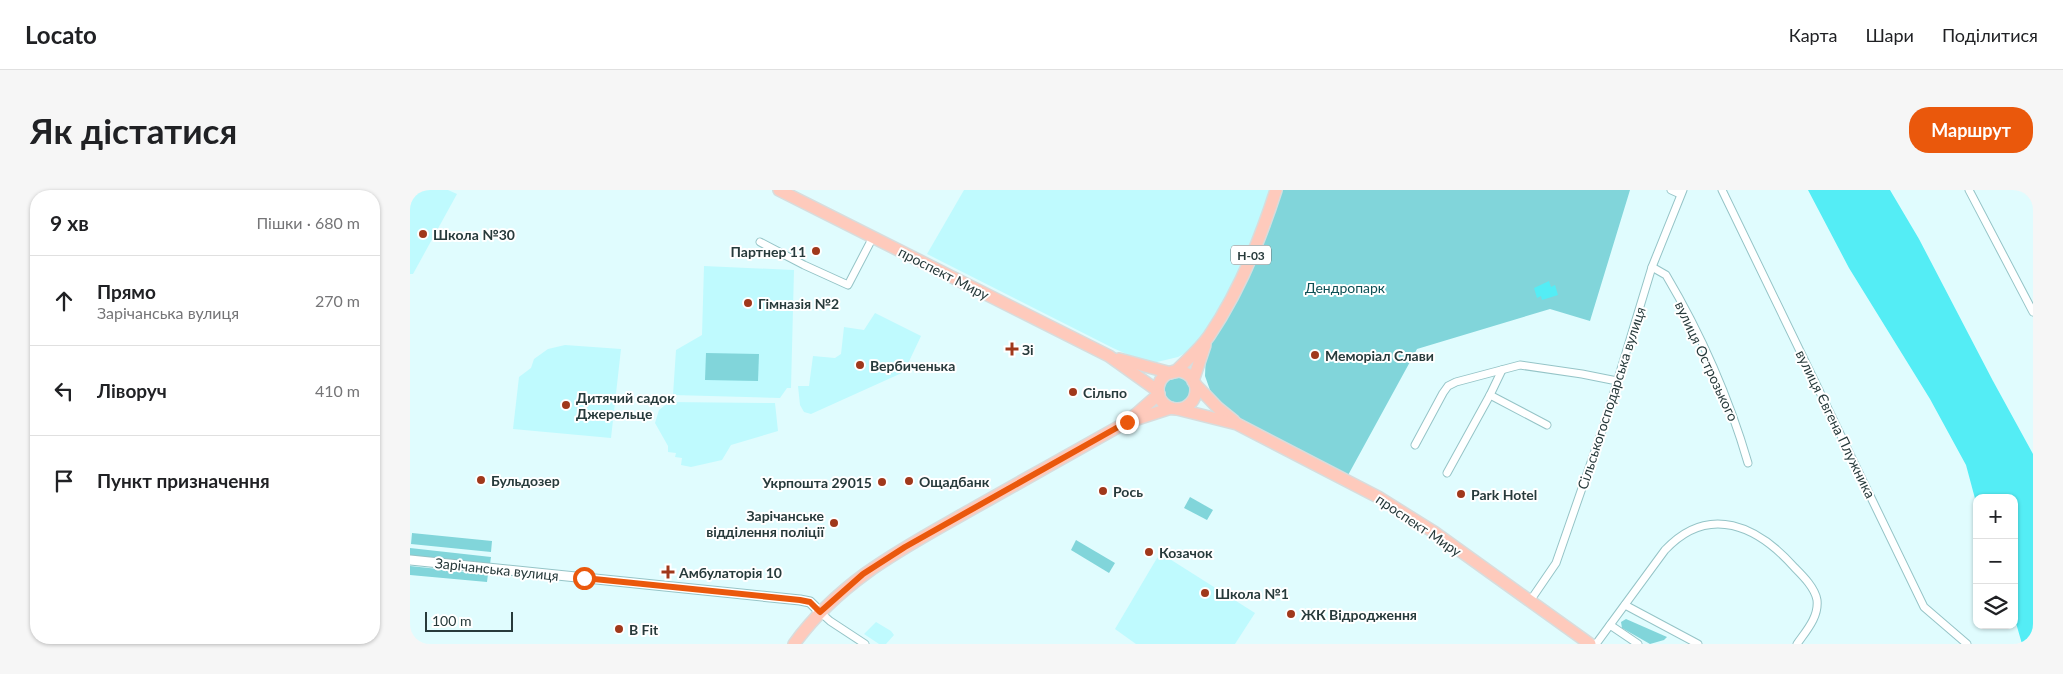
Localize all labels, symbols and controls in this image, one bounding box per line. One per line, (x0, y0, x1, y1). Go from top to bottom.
text: Locato (25, 20, 97, 49)
text: Карта (1789, 24, 1837, 46)
text: Шари (1865, 24, 1914, 46)
text: Поділитися (1942, 24, 2038, 46)
button: Маршрут (1909, 107, 2033, 153)
text: Як дістатися (30, 109, 237, 151)
text: 9 хв (50, 210, 89, 235)
text: Пішки · 680 m (256, 213, 360, 232)
place label: Школа №30 (433, 226, 515, 243)
marker: Школа №30 (417, 228, 429, 240)
place label: Партнер 11 (731, 243, 806, 260)
street label: проспект Миру (896, 243, 993, 303)
marker: Партнер 11 (810, 245, 822, 257)
road number: Н-03 (1231, 246, 1271, 264)
park label: Дендропарк (1305, 279, 1386, 296)
text: Прямо (97, 280, 156, 303)
icon: ahead (50, 287, 78, 315)
text: 270 m (315, 291, 360, 310)
place label: Гімназія №2 (758, 295, 839, 312)
marker: Гімназія №2 (742, 297, 754, 309)
street label: вулиця Острозького (1672, 298, 1742, 424)
text: Зарічанська вулиця (97, 303, 239, 322)
street label: Сільськогосподарська вулиця (1573, 304, 1649, 492)
place label: Зі (1022, 341, 1034, 358)
marker: Зі (1006, 343, 1018, 355)
place label: Меморіал Слави (1325, 347, 1434, 364)
street label: вулиця Євгена Плужника (1793, 347, 1879, 501)
marker: Меморіал Слави (1309, 349, 1321, 361)
place label: Вербиченька (870, 357, 955, 374)
marker: Вербиченька (854, 359, 866, 371)
icon: left (50, 377, 78, 405)
text: Ліворуч (97, 379, 167, 402)
text: 410 m (315, 381, 360, 400)
place label: Сільпо (1083, 384, 1127, 401)
marker: Сільпо (1067, 386, 1079, 398)
place label: Дитячий садок Джерельце (576, 389, 675, 422)
marker: Дитячий садок Джерельце (560, 399, 572, 411)
route end (1116, 411, 1139, 434)
icon: arrive (50, 467, 78, 495)
text: Пункт призначення (97, 469, 270, 492)
place label: Бульдозер (491, 472, 560, 489)
place label: Ощадбанк (919, 473, 990, 490)
marker: Бульдозер (475, 474, 487, 486)
place label: Укрпошта 29015 (761, 474, 872, 491)
marker: Ощадбанк (903, 475, 915, 487)
marker: Укрпошта 29015 (876, 476, 888, 488)
place label: Рось (1113, 483, 1143, 500)
marker: Рось (1097, 485, 1109, 497)
place label: Park Hotel (1471, 486, 1537, 503)
marker: Park Hotel (1455, 488, 1467, 500)
street label: проспект Миру (1373, 490, 1466, 560)
map controls (1973, 494, 2018, 629)
button: + (1973, 494, 2018, 539)
place label: Зарічанське відділення поліції (706, 507, 825, 540)
marker: Зарічанське відділення поліції (828, 517, 840, 529)
button: − (1973, 539, 2018, 584)
place label: Козачок (1159, 544, 1213, 561)
marker: Козачок (1143, 546, 1155, 558)
street label: Зарічанська вулиця (434, 554, 560, 584)
place label: Амбулаторія 10 (678, 564, 782, 581)
marker: Амбулаторія 10 (661, 565, 675, 579)
route start (573, 567, 596, 590)
button: layers (1973, 584, 2018, 629)
place label: Школа №1 (1215, 585, 1289, 602)
marker: Школа №1 (1199, 587, 1211, 599)
place label: ЖК Відродження (1301, 606, 1417, 623)
marker: ЖК Відродження (1285, 608, 1297, 620)
scale bar (425, 609, 512, 632)
text: 100 m (432, 612, 471, 629)
place label: B Fit (629, 621, 659, 638)
marker: B Fit (613, 623, 625, 635)

